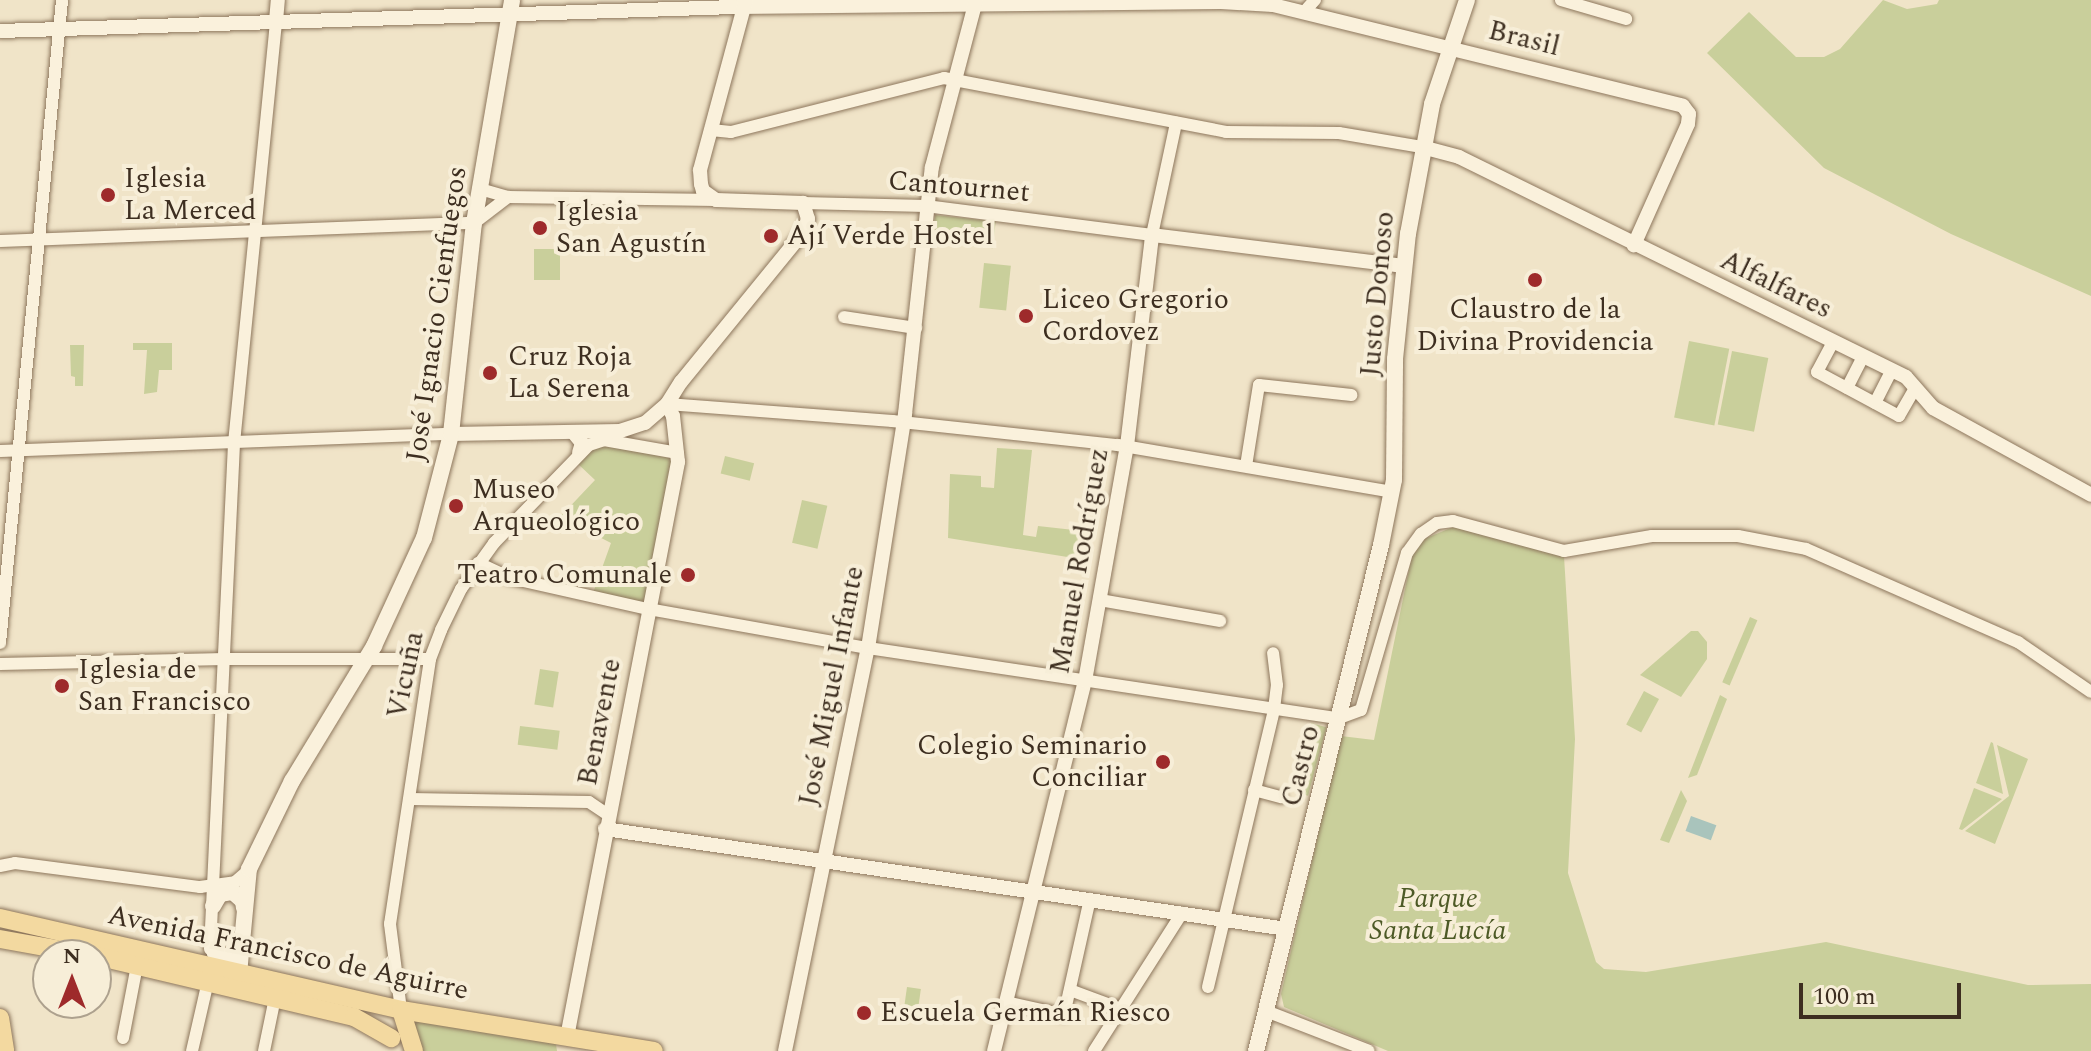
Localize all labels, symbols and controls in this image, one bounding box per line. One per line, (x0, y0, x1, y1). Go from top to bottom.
street label: Brasil (1485, 14, 1563, 64)
place label: Iglesia La Merced (124, 162, 257, 228)
street label: José Ignacio Cienfuegos (400, 164, 474, 464)
street label: Cantournet (887, 164, 1031, 210)
marker: Iglesia La Merced (99, 186, 117, 204)
place label: Iglesia San Agustín (556, 195, 707, 261)
street label: Justo Donoso (1354, 210, 1402, 378)
marker: Iglesia San Agustín (531, 219, 549, 237)
place label: Ají Verde Hostel (787, 219, 993, 253)
marker: Ají Verde Hostel (762, 227, 780, 245)
street label: Alfalfares (1715, 244, 1837, 326)
marker: Claustro de la Divina Providencia (1526, 271, 1544, 289)
place label: Liceo Gregorio Cordovez (1042, 283, 1229, 349)
place label: Claustro de la Divina Providencia (1417, 293, 1653, 359)
marker: Liceo Gregorio Cordovez (1017, 307, 1035, 325)
place label: Cruz Roja La Serena (508, 340, 632, 406)
marker: Cruz Roja La Serena (479, 362, 501, 384)
street label: Manuel Rodríguez (1044, 445, 1116, 677)
place label: Museo Arqueológico (472, 473, 640, 539)
marker: Museo Arqueológico (447, 497, 465, 515)
place label: Teatro Comunale (457, 558, 672, 592)
street label: José Miguel Infante (792, 563, 872, 809)
marker: Teatro Comunale (679, 566, 697, 584)
street label: Vicuña (380, 628, 432, 722)
place label: Iglesia de San Francisco (78, 653, 251, 719)
street label: Benavente (571, 656, 629, 788)
marker: Iglesia de San Francisco (53, 677, 71, 695)
street label: Castro (1275, 722, 1327, 810)
place label: Colegio Seminario Conciliar (917, 729, 1147, 795)
marker: Colegio Seminario Conciliar (1154, 753, 1172, 771)
park label: Parque Santa Lucía (1370, 882, 1506, 948)
street label: Avenida Francisco de Aguirre (105, 898, 471, 1008)
north arrow (32, 939, 112, 1019)
text: N (63, 940, 81, 973)
scale bar (1803, 967, 1965, 1017)
text: 100 m (1813, 979, 1876, 1015)
place label: Escuela Germán Riesco (880, 996, 1170, 1030)
marker: Escuela Germán Riesco (855, 1004, 873, 1022)

